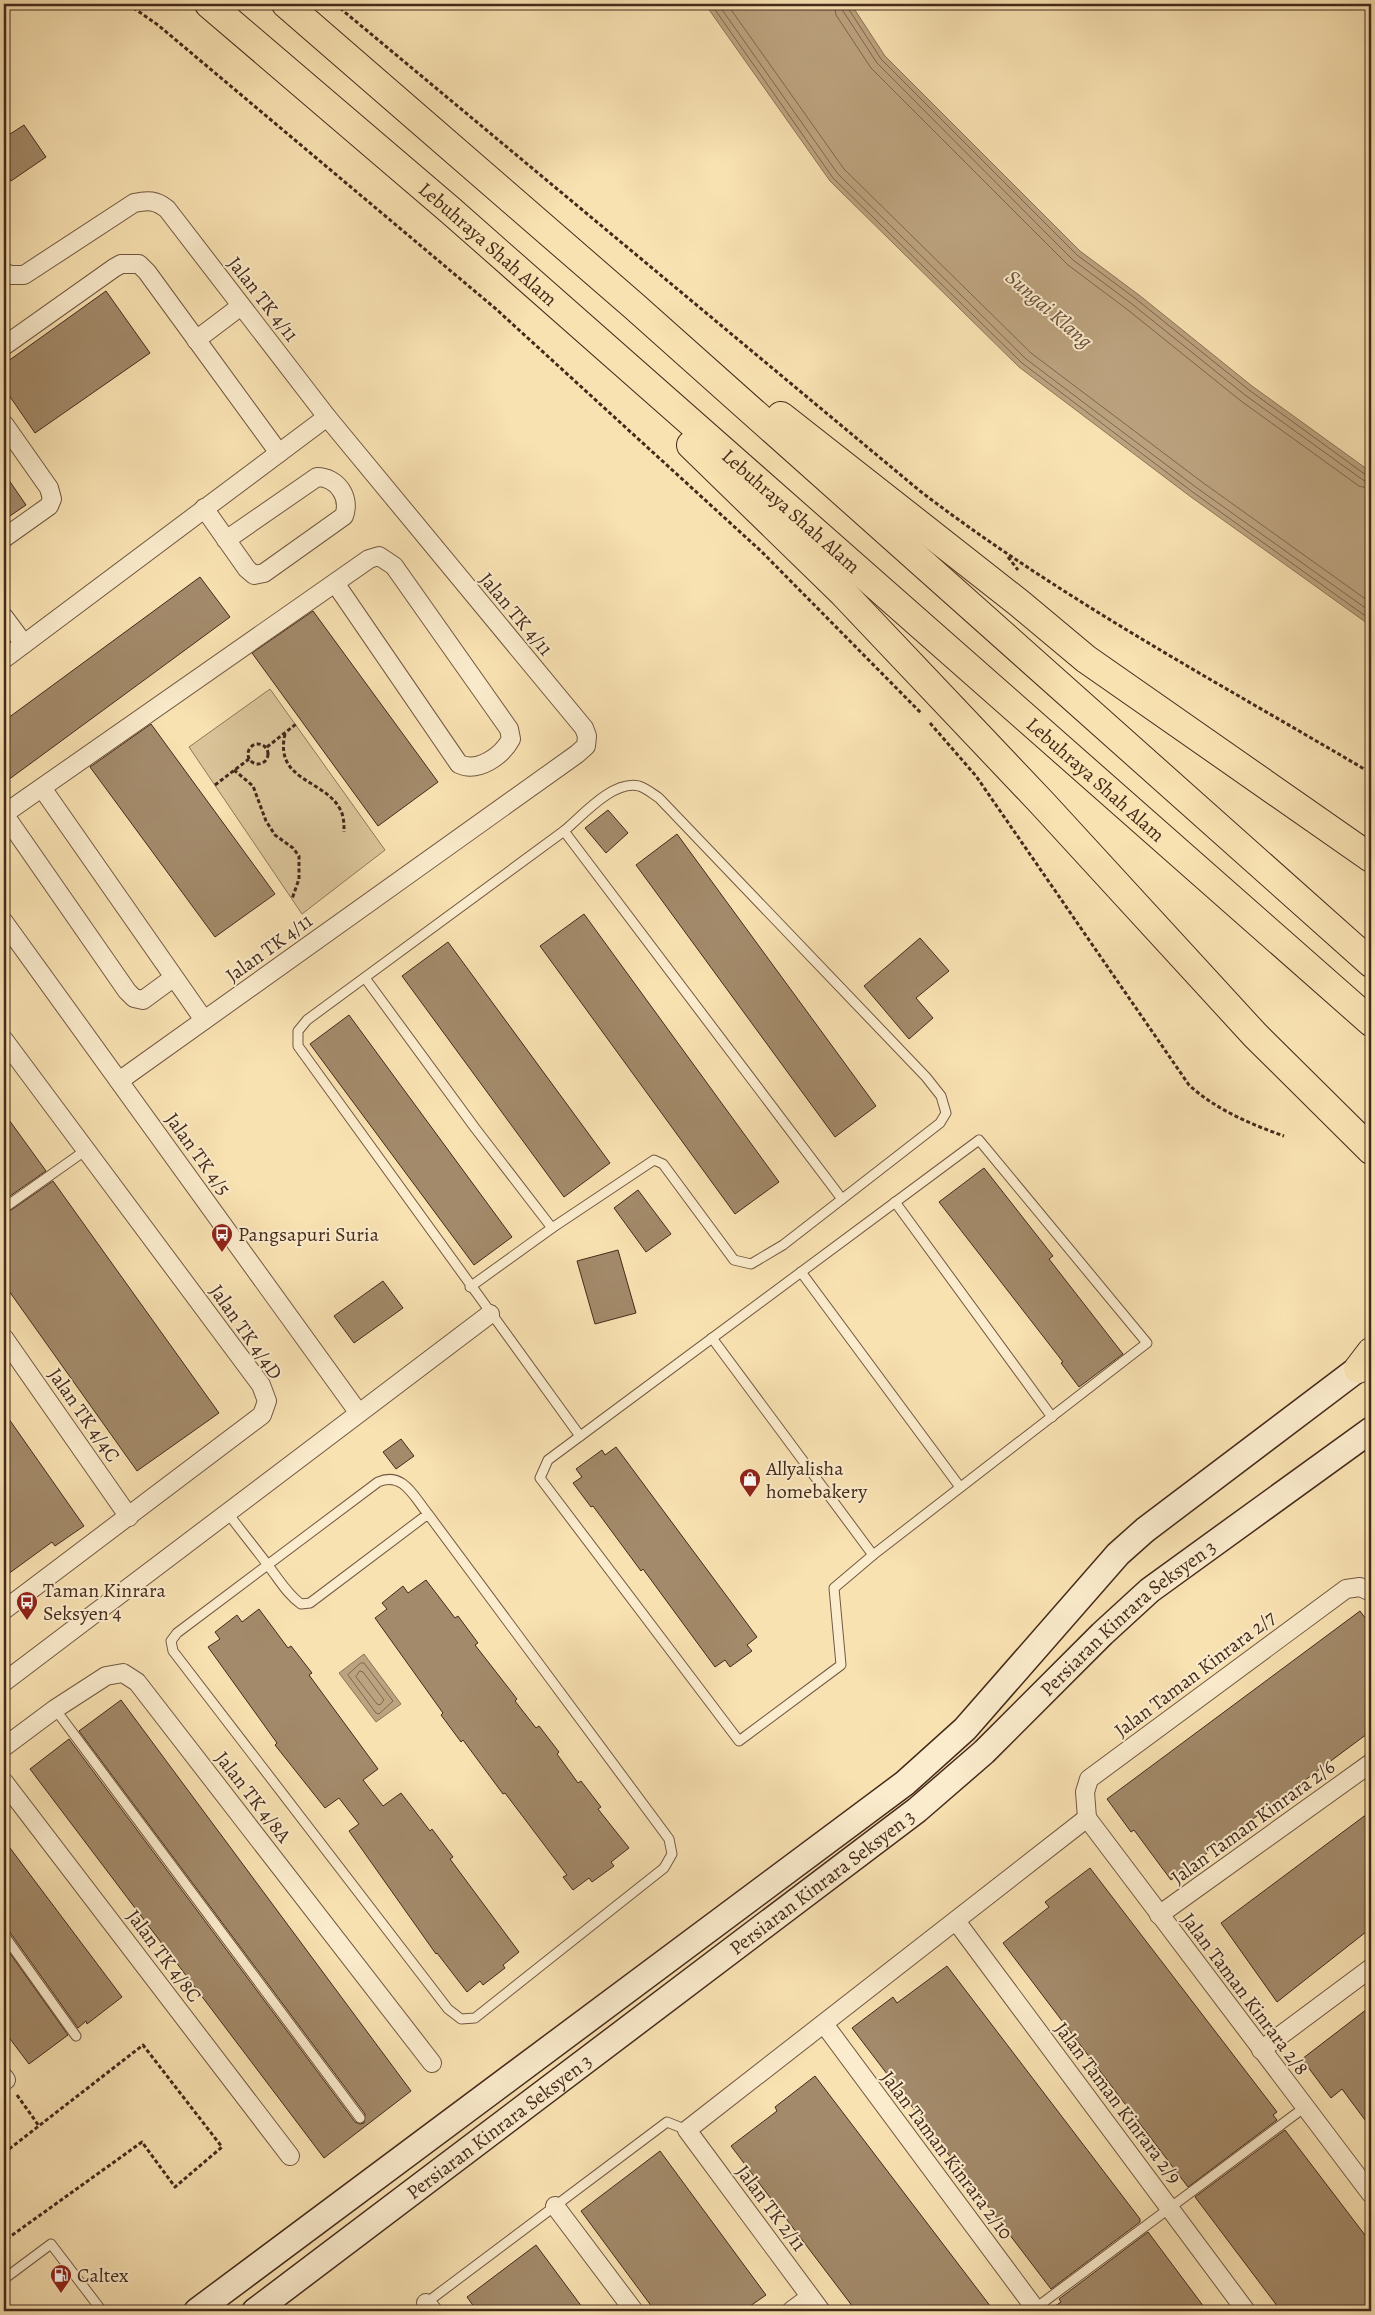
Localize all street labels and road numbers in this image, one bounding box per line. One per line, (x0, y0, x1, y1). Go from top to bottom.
street label: Lebuhraya Shah Alam (413, 176, 564, 312)
street label: Jalan TK 4/11 (221, 251, 305, 347)
street label: Lebuhraya Shah Alam (716, 442, 867, 580)
street label: Jalan TK 4/11 (473, 567, 559, 662)
street label: Lebuhraya Shah Alam (1021, 711, 1171, 848)
street label: Jalan TK 4/11 (220, 907, 318, 989)
street label: Jalan TK 4/5 (159, 1107, 237, 1201)
street label: Jalan TK 4/4D (203, 1279, 289, 1385)
street label: Jalan TK 4/4C (42, 1363, 126, 1467)
street label: Persiaran Kinrara Seksyen 3 (1034, 1533, 1221, 1702)
street label: Jalan Taman Kinrara 2/7 (1109, 1604, 1282, 1744)
street label: Jalan TK 4/8A (209, 1746, 297, 1848)
street label: Jalan Taman Kinrara 2/6 (1166, 1753, 1340, 1891)
street label: Persiaran Kinrara Seksyen 3 (724, 1803, 920, 1961)
street label: Jalan TK 4/8C (120, 1904, 208, 2008)
street label: Jalan Taman Kinrara 2/8 (1175, 1907, 1315, 2081)
street label: Jalan Taman Kinrara 2/9 (1048, 2016, 1188, 2190)
street label: Persiaran Kinrara Seksyen 3 (401, 2047, 597, 2205)
street label: Jalan Taman Kinrara 2/10 (875, 2065, 1019, 2245)
street label: Jalan TK 2/11 (730, 2159, 812, 2257)

